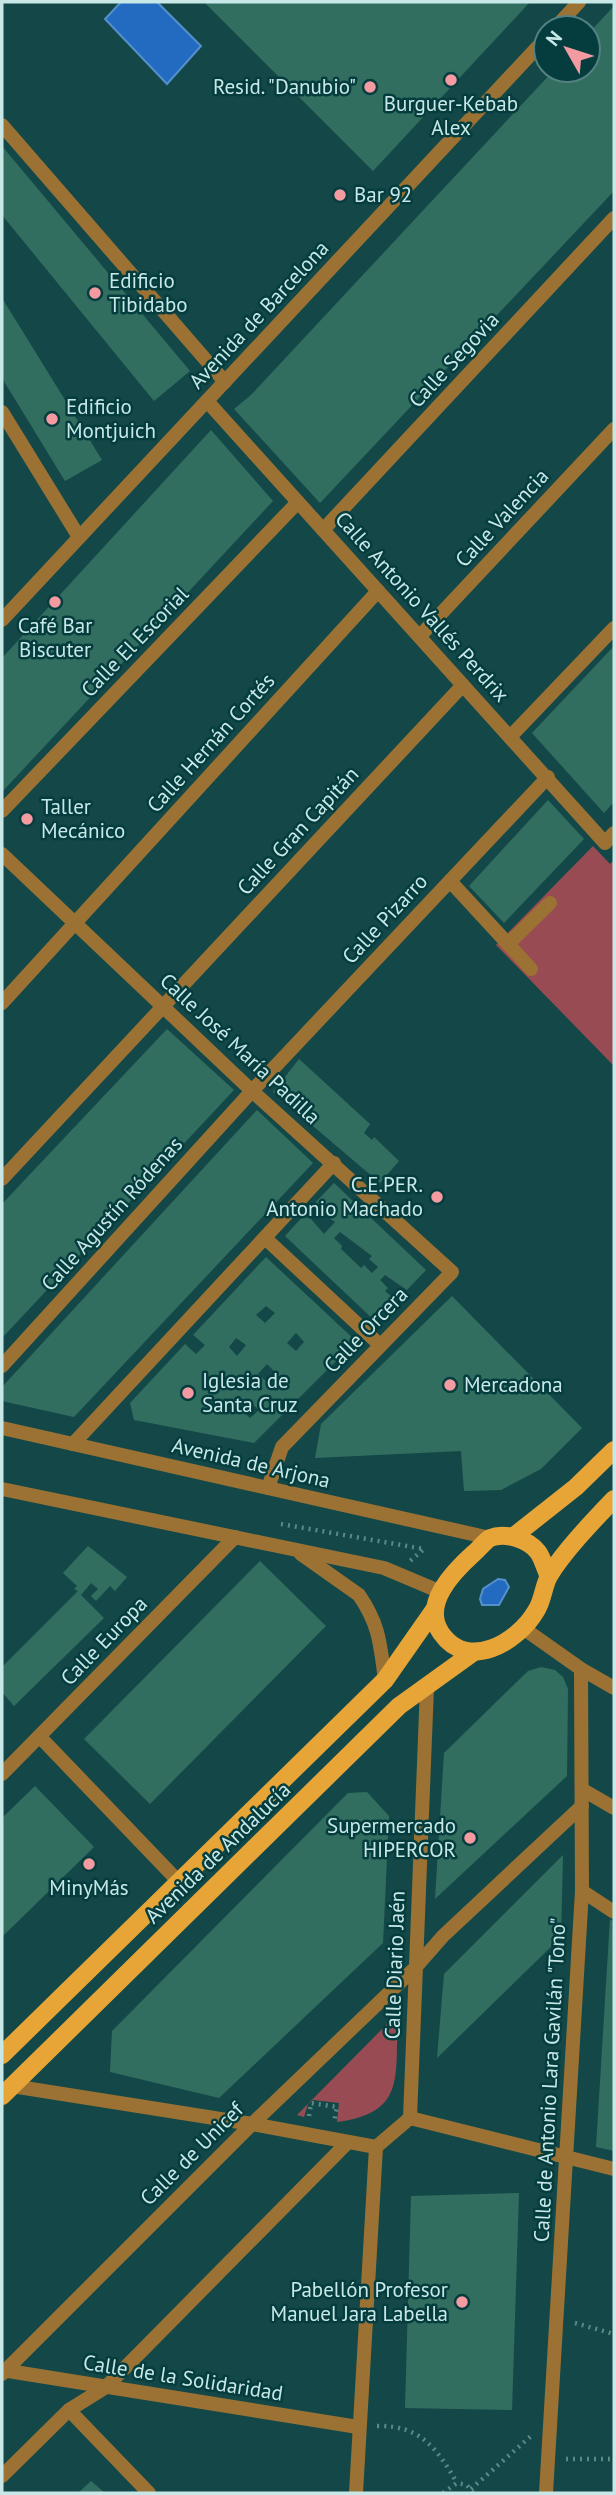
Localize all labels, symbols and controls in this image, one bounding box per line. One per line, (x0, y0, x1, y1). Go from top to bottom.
north arrow (532, 14, 602, 84)
text: N (541, 26, 567, 51)
marker: Burguer-Kebab Alex (443, 72, 459, 88)
place label: Resid. "Danubio" (213, 73, 356, 100)
marker: Resid. "Danubio" (362, 79, 378, 95)
place label: Burguer-Kebab Alex (384, 90, 518, 141)
place label: Bar 92 (354, 181, 412, 208)
marker: Bar 92 (332, 187, 348, 203)
street label: Avenida de Barcelona (183, 235, 334, 394)
place label: Edificio Tibidabo (109, 267, 188, 318)
marker: Edificio Tibidabo (87, 285, 103, 301)
street label: Calle Segovia (403, 306, 505, 413)
place label: Edificio Montjuich (66, 393, 156, 444)
marker: Edificio Montjuich (44, 411, 60, 427)
street label: Calle Valencia (449, 463, 554, 573)
street label: Calle Antonio Vallés Perdrix (330, 506, 515, 708)
street label: Calle El Escorial (75, 581, 194, 703)
marker: Café Bar Biscuter (47, 594, 63, 610)
place label: Café Bar Biscuter (18, 612, 92, 663)
street label: Calle Hernán Cortés (141, 667, 280, 818)
street label: Calle Gran Capitán (231, 761, 364, 901)
place label: Taller Mecánico (41, 793, 125, 844)
marker: Taller Mecánico (19, 811, 35, 827)
street label: Calle Pizarro (336, 868, 433, 969)
street label: Calle José María Padilla (154, 967, 326, 1130)
street label: Calle Agustín Ródenas (35, 1131, 188, 1297)
place label: C.E.PER. Antonio Machado (266, 1171, 423, 1222)
marker: C.E.PER. Antonio Machado (429, 1189, 445, 1205)
street label: Calle Orcera (318, 1281, 413, 1378)
place label: Iglesia de Santa Cruz (202, 1367, 298, 1418)
place label: Mercadona (464, 1371, 563, 1398)
marker: Mercadona (442, 1377, 458, 1393)
marker: Iglesia de Santa Cruz (180, 1385, 196, 1401)
street label: Avenida de Arjona (169, 1431, 333, 1494)
street label: Calle Europa (55, 1591, 153, 1691)
street label: Avenida de Andalucía (139, 1776, 296, 1929)
place label: Supermercado HIPERCOR (327, 1812, 456, 1863)
marker: Supermercado HIPERCOR (462, 1830, 478, 1846)
marker: MinyMás (81, 1856, 97, 1872)
place label: MinyMás (49, 1874, 129, 1901)
street label: Calle Diario Jaén (378, 1890, 411, 2040)
street label: Calle de Antonio Lara Gavilán "Tono" (528, 1917, 571, 2243)
street label: Calle de Unicef (134, 2095, 250, 2211)
place label: Pabellón Profesor Manuel Jara Labella (271, 2276, 448, 2327)
marker: Pabellón Profesor Manuel Jara Labella (454, 2294, 470, 2310)
street label: Calle de la Solidaridad (81, 2348, 285, 2407)

